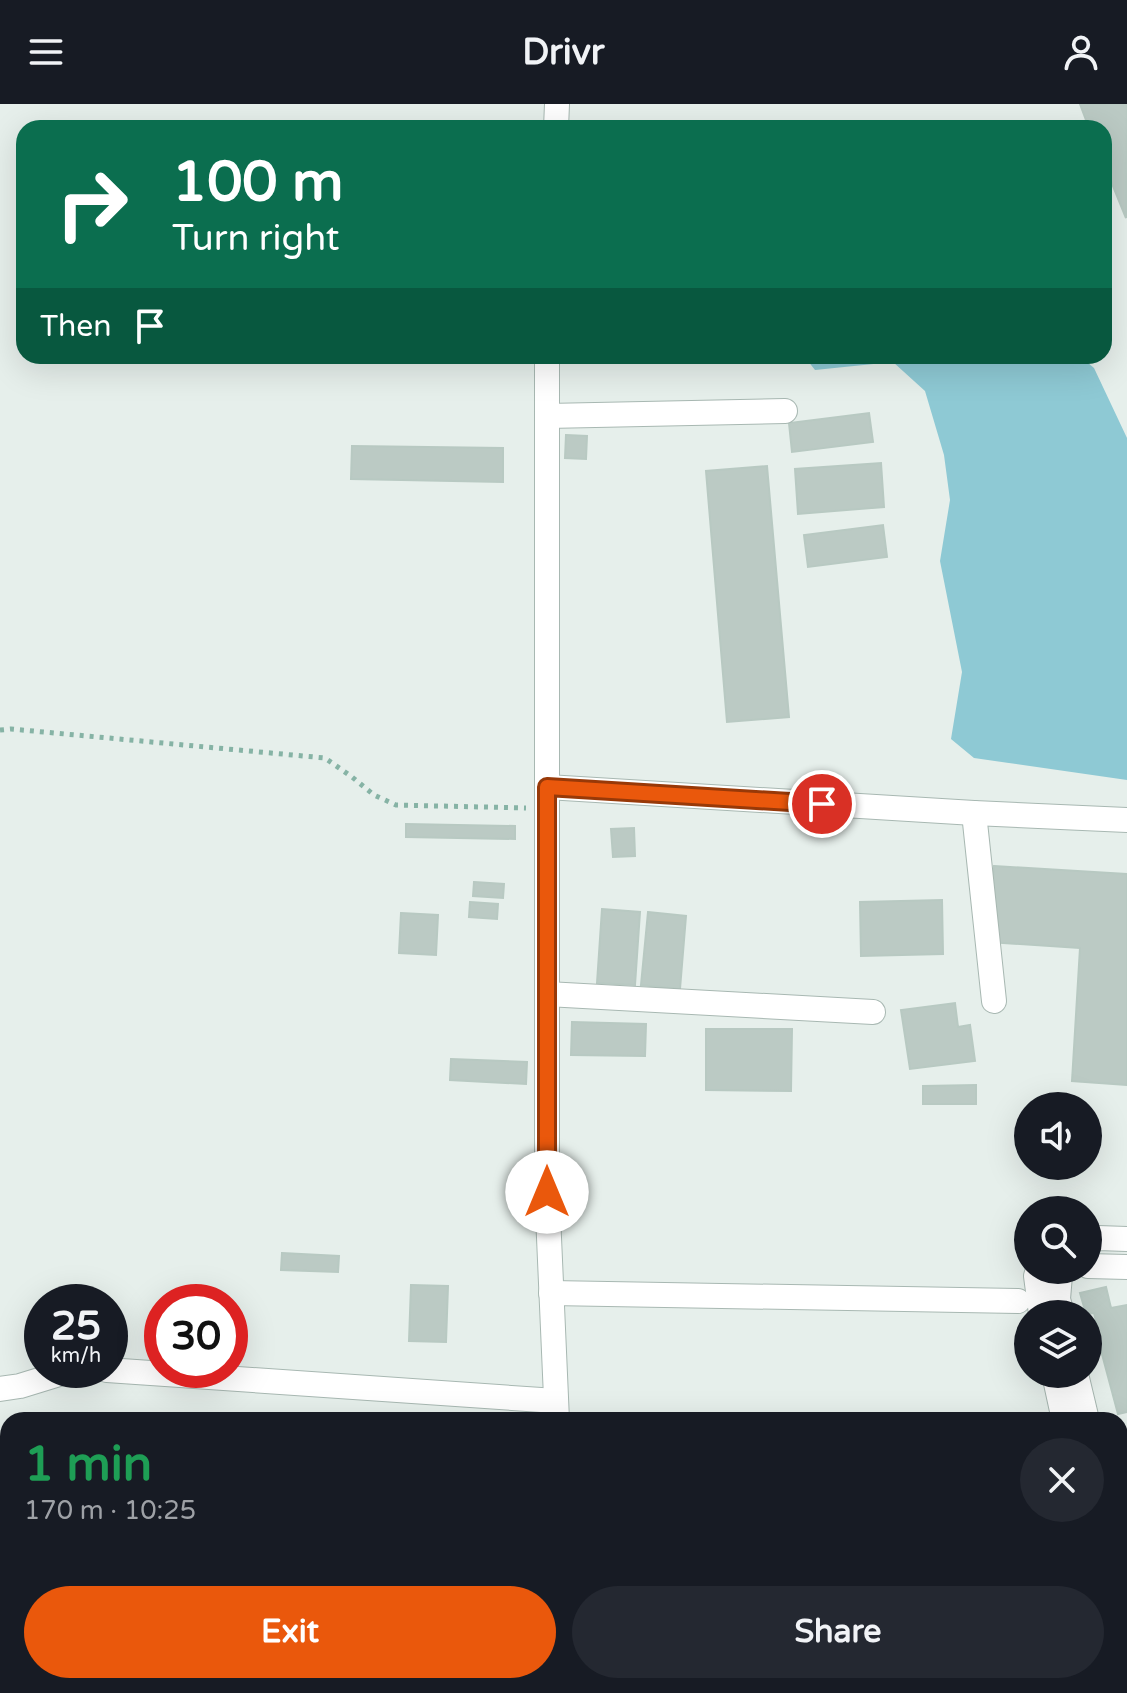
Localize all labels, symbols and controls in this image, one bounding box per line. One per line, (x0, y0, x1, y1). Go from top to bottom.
icon: menu (24, 30, 68, 74)
icon: person (1059, 30, 1103, 74)
text: Drivr (522, 31, 605, 74)
text: 100 m (172, 149, 343, 216)
icon: right (40, 152, 144, 256)
text: Turn right (172, 217, 339, 260)
icon: arrive (128, 304, 172, 348)
text: Then (40, 308, 112, 345)
pin (788, 770, 856, 838)
icon: arrive (800, 782, 844, 826)
map controls (1014, 1092, 1102, 1388)
button: sound (1014, 1092, 1102, 1180)
position arrow (505, 1150, 589, 1234)
button: search (1014, 1196, 1102, 1284)
speed limit sign: 30 (144, 1284, 248, 1388)
button: layers (1014, 1300, 1102, 1388)
text: 25 (51, 1302, 101, 1350)
text: km/h (51, 1344, 101, 1368)
text: 1 min (24, 1436, 152, 1494)
button: close (1020, 1438, 1104, 1522)
text: 170 m · 10:25 (24, 1495, 196, 1526)
button: Exit (24, 1586, 556, 1678)
button: Share (572, 1586, 1104, 1678)

